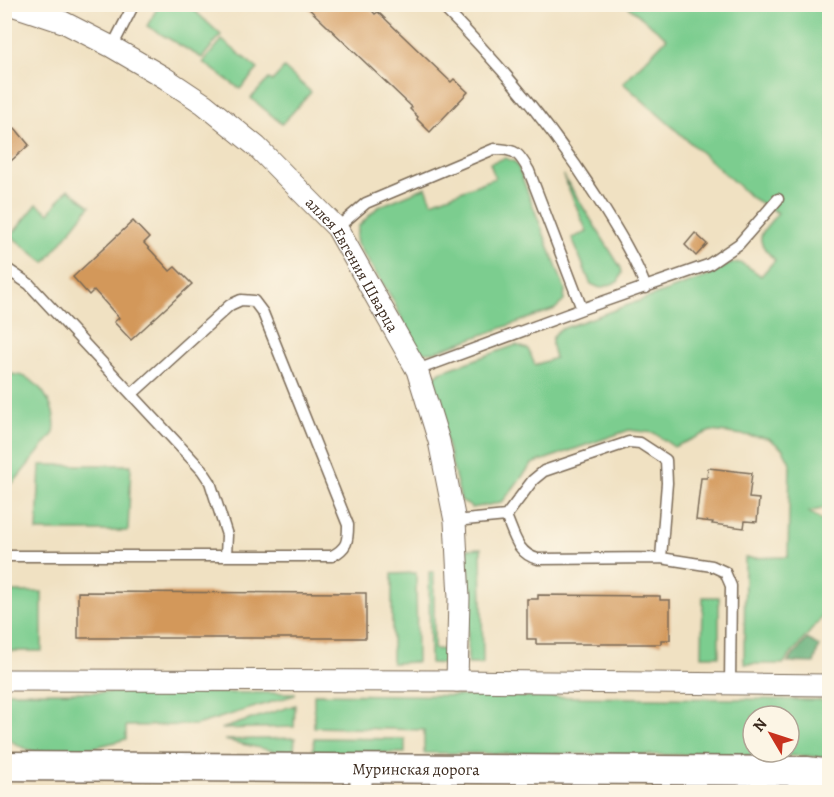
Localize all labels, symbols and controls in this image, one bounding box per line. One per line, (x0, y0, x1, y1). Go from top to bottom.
street label: аллея Евгения Шварца (300, 192, 404, 337)
north arrow (741, 704, 801, 764)
text: N (748, 713, 773, 737)
street label: Муринская дорога (352, 758, 480, 781)

